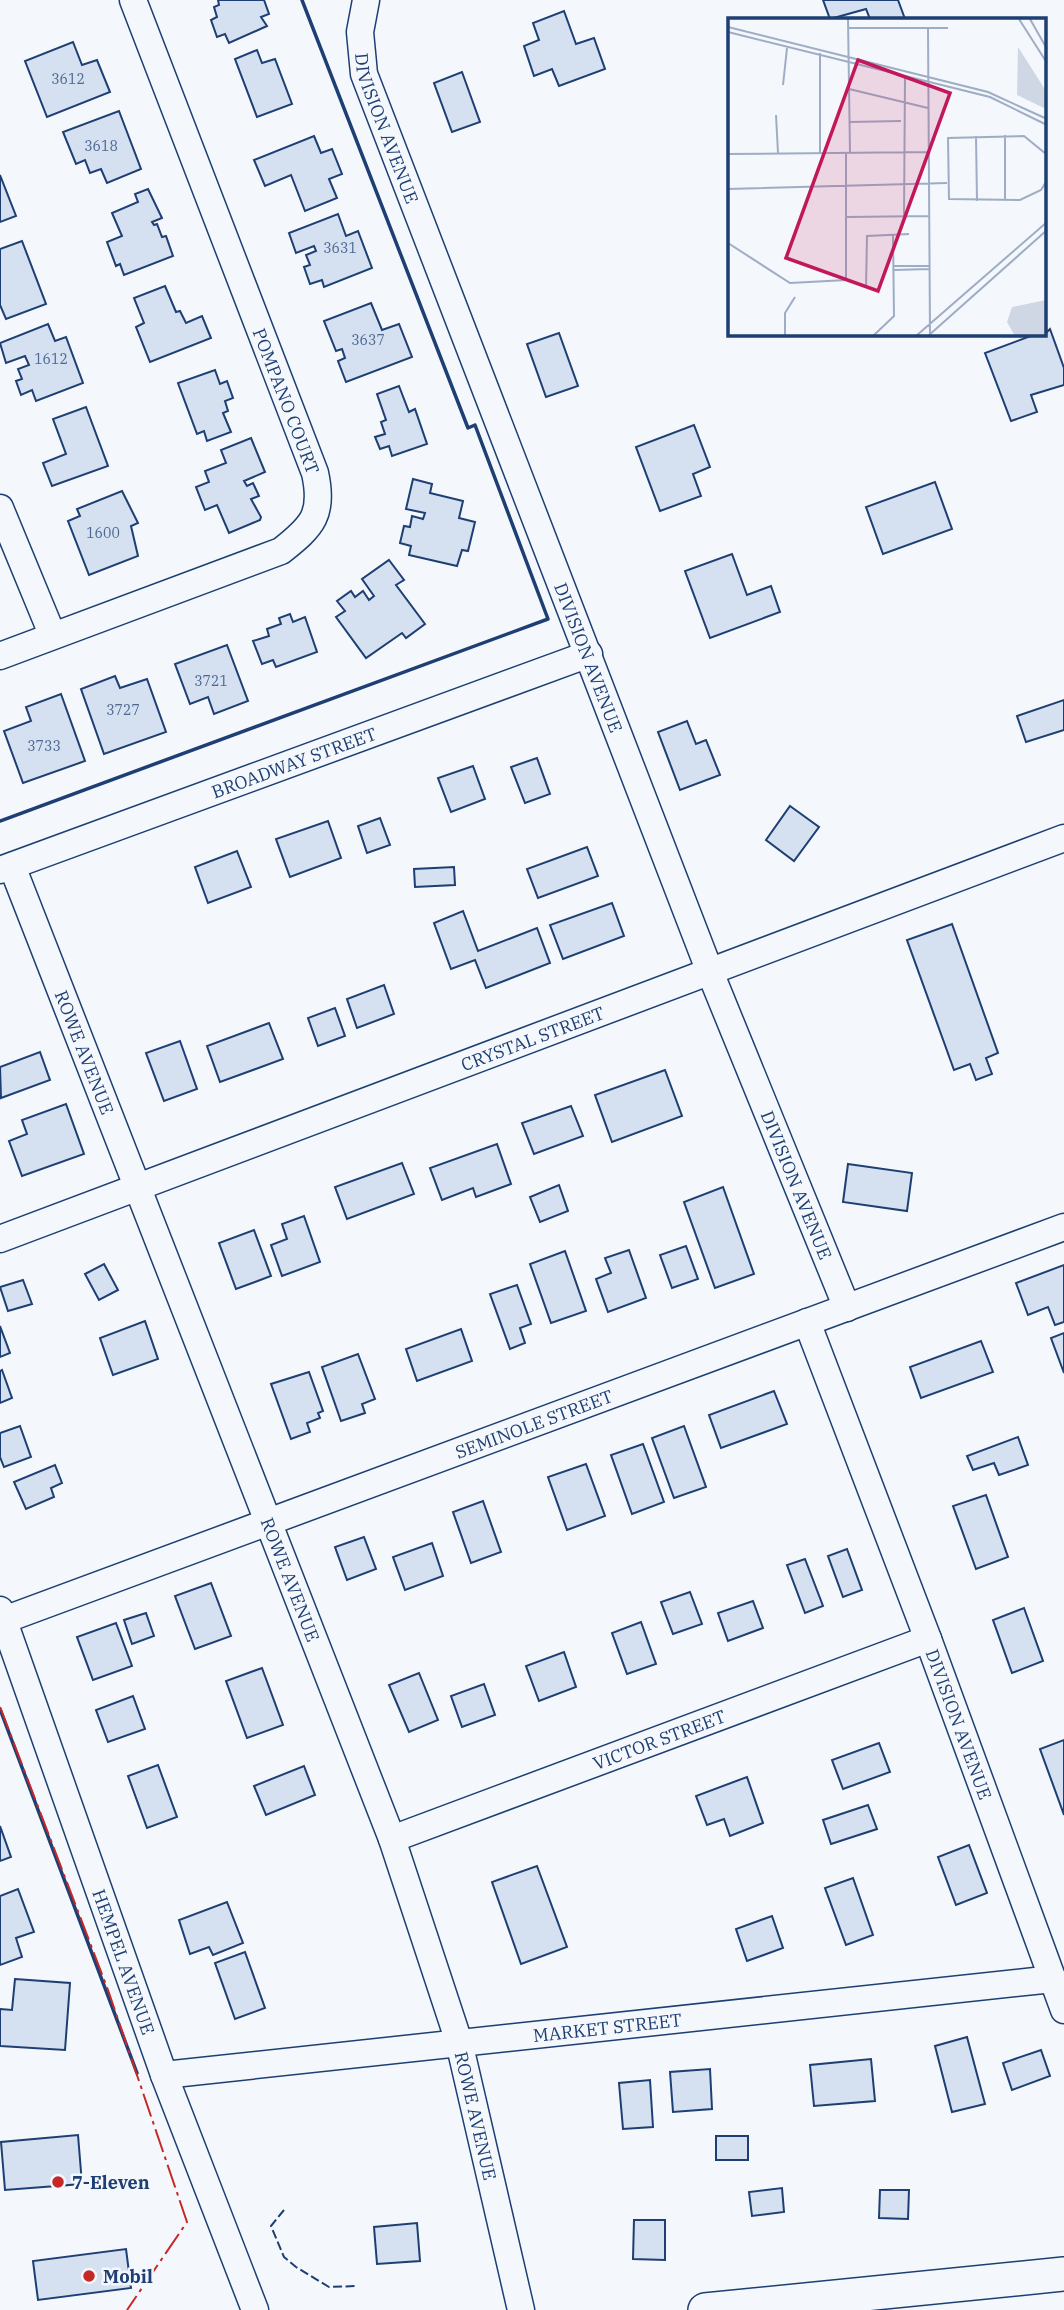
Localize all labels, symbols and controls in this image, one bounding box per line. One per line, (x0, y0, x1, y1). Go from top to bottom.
inset map (728, 18, 1046, 336)
street label: DIVISION AVENUE (351, 52, 424, 207)
house number: 3612 (51, 70, 85, 88)
house number: 3618 (84, 137, 118, 155)
house number: 3631 (323, 239, 357, 257)
street label: POMPANO COURT (248, 325, 325, 478)
house number: 3637 (351, 331, 385, 349)
house number: 1612 (34, 350, 68, 368)
house number: 1600 (86, 524, 120, 542)
street label: DIVISION AVENUE (550, 579, 628, 736)
house number: 3721 (194, 672, 228, 690)
house number: 3727 (106, 701, 140, 719)
street label: BROADWAY STREET (208, 721, 380, 803)
house number: 3733 (27, 737, 61, 755)
street label: ROWE AVENUE (50, 987, 119, 1118)
street label: CRYSTAL STREET (457, 1001, 608, 1076)
street label: DIVISION AVENUE (756, 1107, 837, 1263)
street label: SEMINOLE STREET (452, 1384, 616, 1463)
street label: ROWE AVENUE (256, 1514, 325, 1645)
street label: DIVISION AVENUE (921, 1646, 997, 1803)
street label: VICTOR STREET (590, 1704, 729, 1775)
street label: HEMPEL AVENUE (88, 1886, 160, 2038)
street label: MARKET STREET (532, 2008, 683, 2047)
street label: ROWE AVENUE (450, 2049, 502, 2182)
place label: 7-Eleven (72, 2171, 150, 2194)
marker: 7-Eleven (50, 2174, 66, 2190)
place label: Mobil (103, 2265, 153, 2288)
marker: Mobil (81, 2268, 97, 2284)

